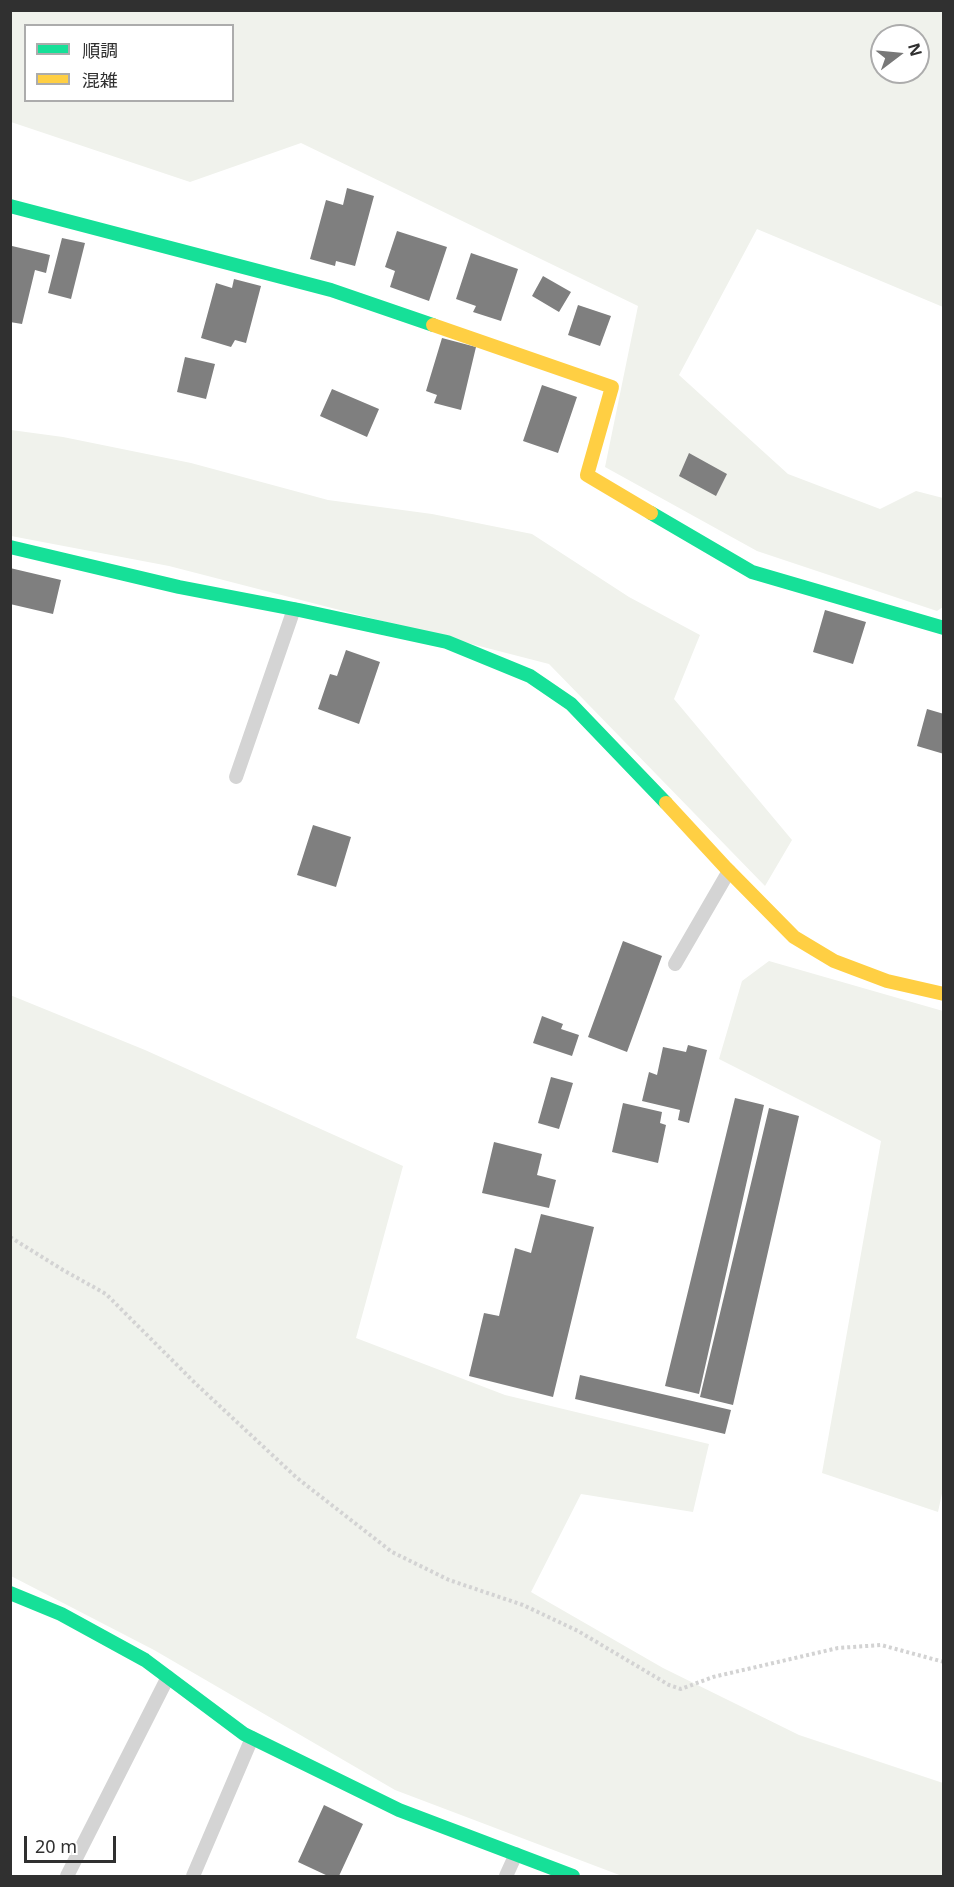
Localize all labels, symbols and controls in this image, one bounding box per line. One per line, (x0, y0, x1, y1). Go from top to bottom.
legend (24, 24, 234, 102)
north arrow (870, 24, 930, 84)
text: 順調 (82, 38, 118, 62)
text: N (903, 40, 928, 59)
text: 混雑 (82, 68, 118, 92)
scale bar (27, 1824, 118, 1862)
text: 20 m (35, 1834, 77, 1858)

